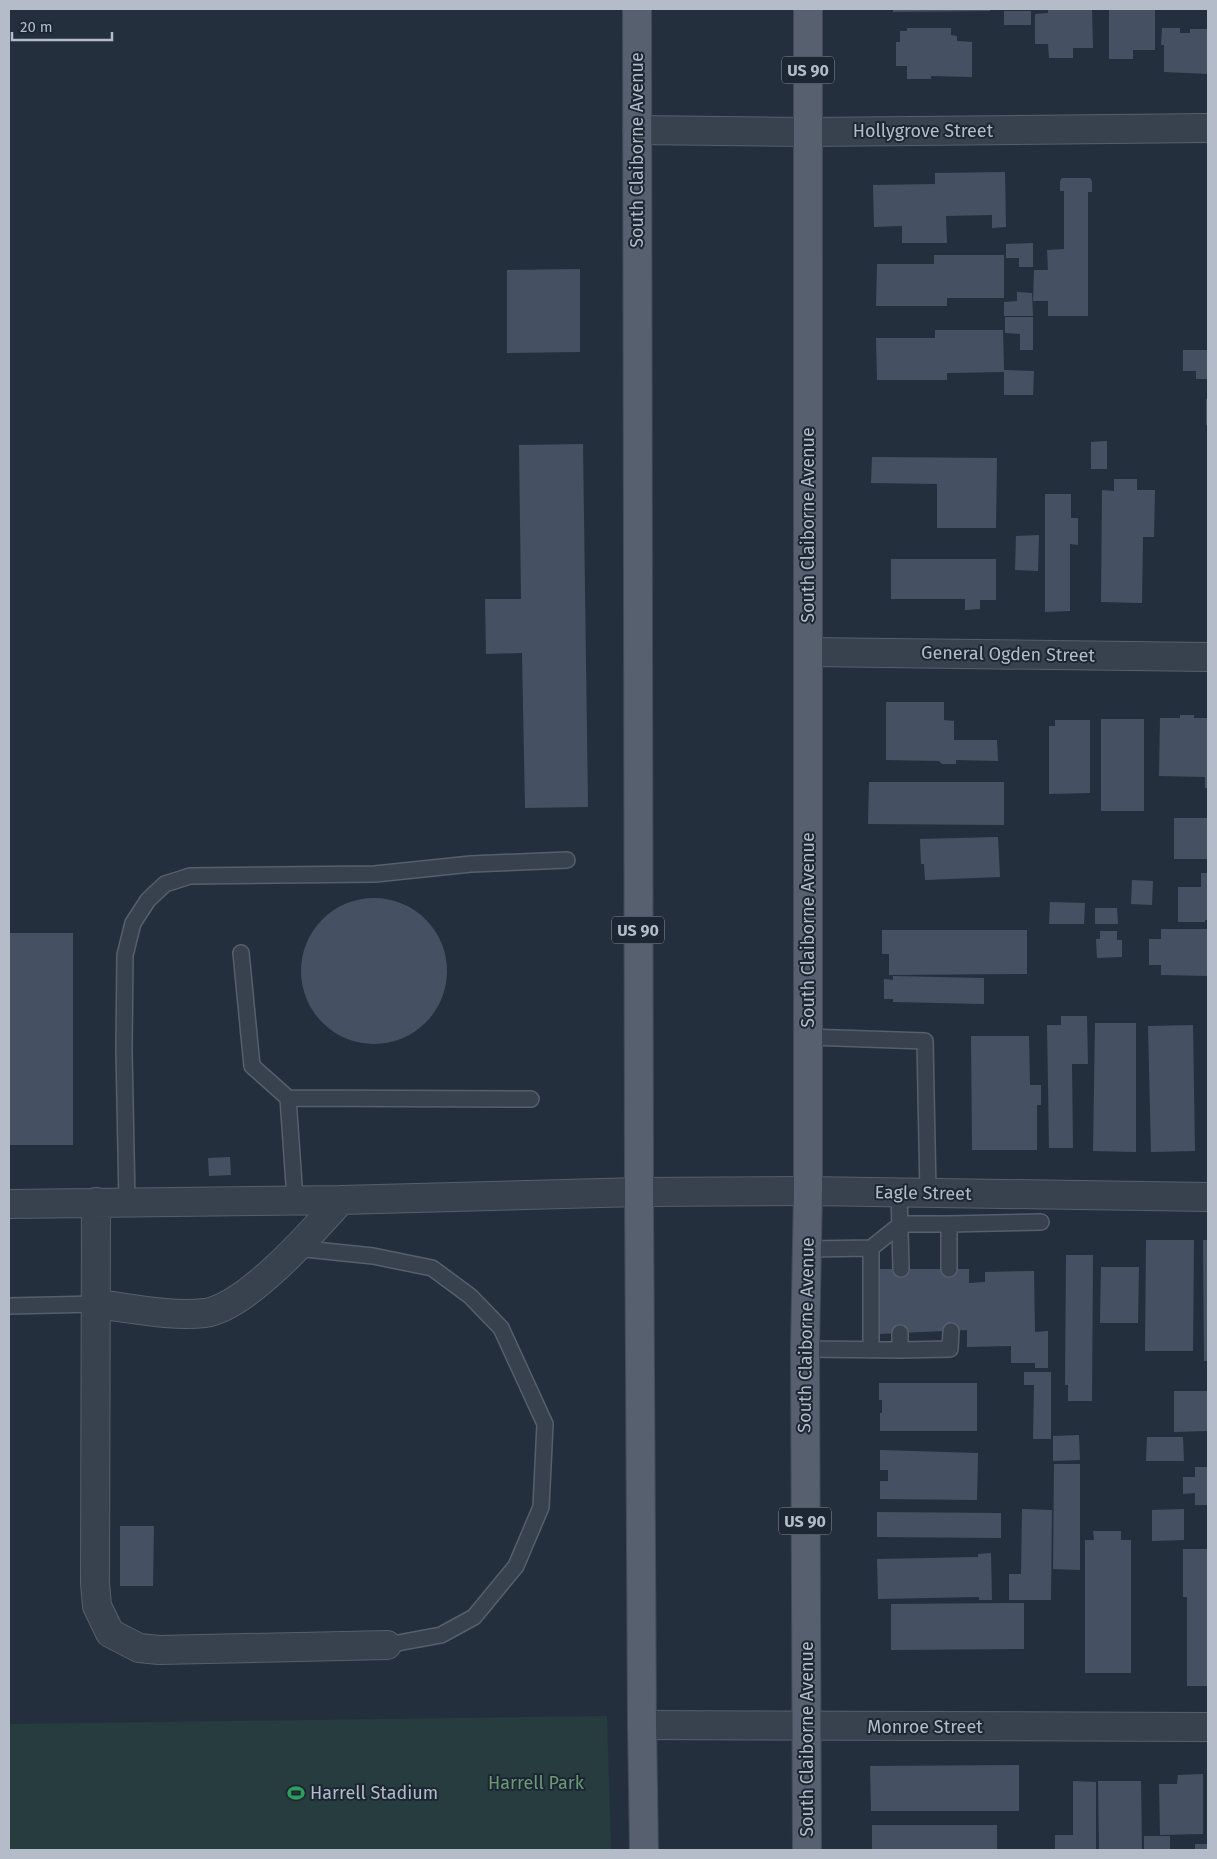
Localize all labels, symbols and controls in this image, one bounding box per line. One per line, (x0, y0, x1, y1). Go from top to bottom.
scale bar (12, 10, 112, 42)
text: 20 m (20, 18, 53, 36)
street label: South Claiborne Avenue (626, 52, 648, 248)
road number: US 90 (782, 56, 834, 84)
street label: Hollygrove Street (853, 120, 994, 142)
street label: South Claiborne Avenue (797, 427, 819, 623)
street label: General Ogden Street (921, 641, 1096, 667)
street label: South Claiborne Avenue (797, 832, 819, 1028)
road number: US 90 (612, 916, 664, 944)
street label: Eagle Street (874, 1181, 972, 1205)
street label: South Claiborne Avenue (793, 1237, 819, 1433)
road number: US 90 (779, 1508, 831, 1534)
street label: South Claiborne Avenue (796, 1641, 818, 1837)
street label: Monroe Street (867, 1716, 983, 1738)
park label: Harrell Park (488, 1772, 585, 1794)
place label: Harrell Stadium (310, 1782, 438, 1804)
sports icon: Harrell Stadium (286, 1783, 306, 1803)

